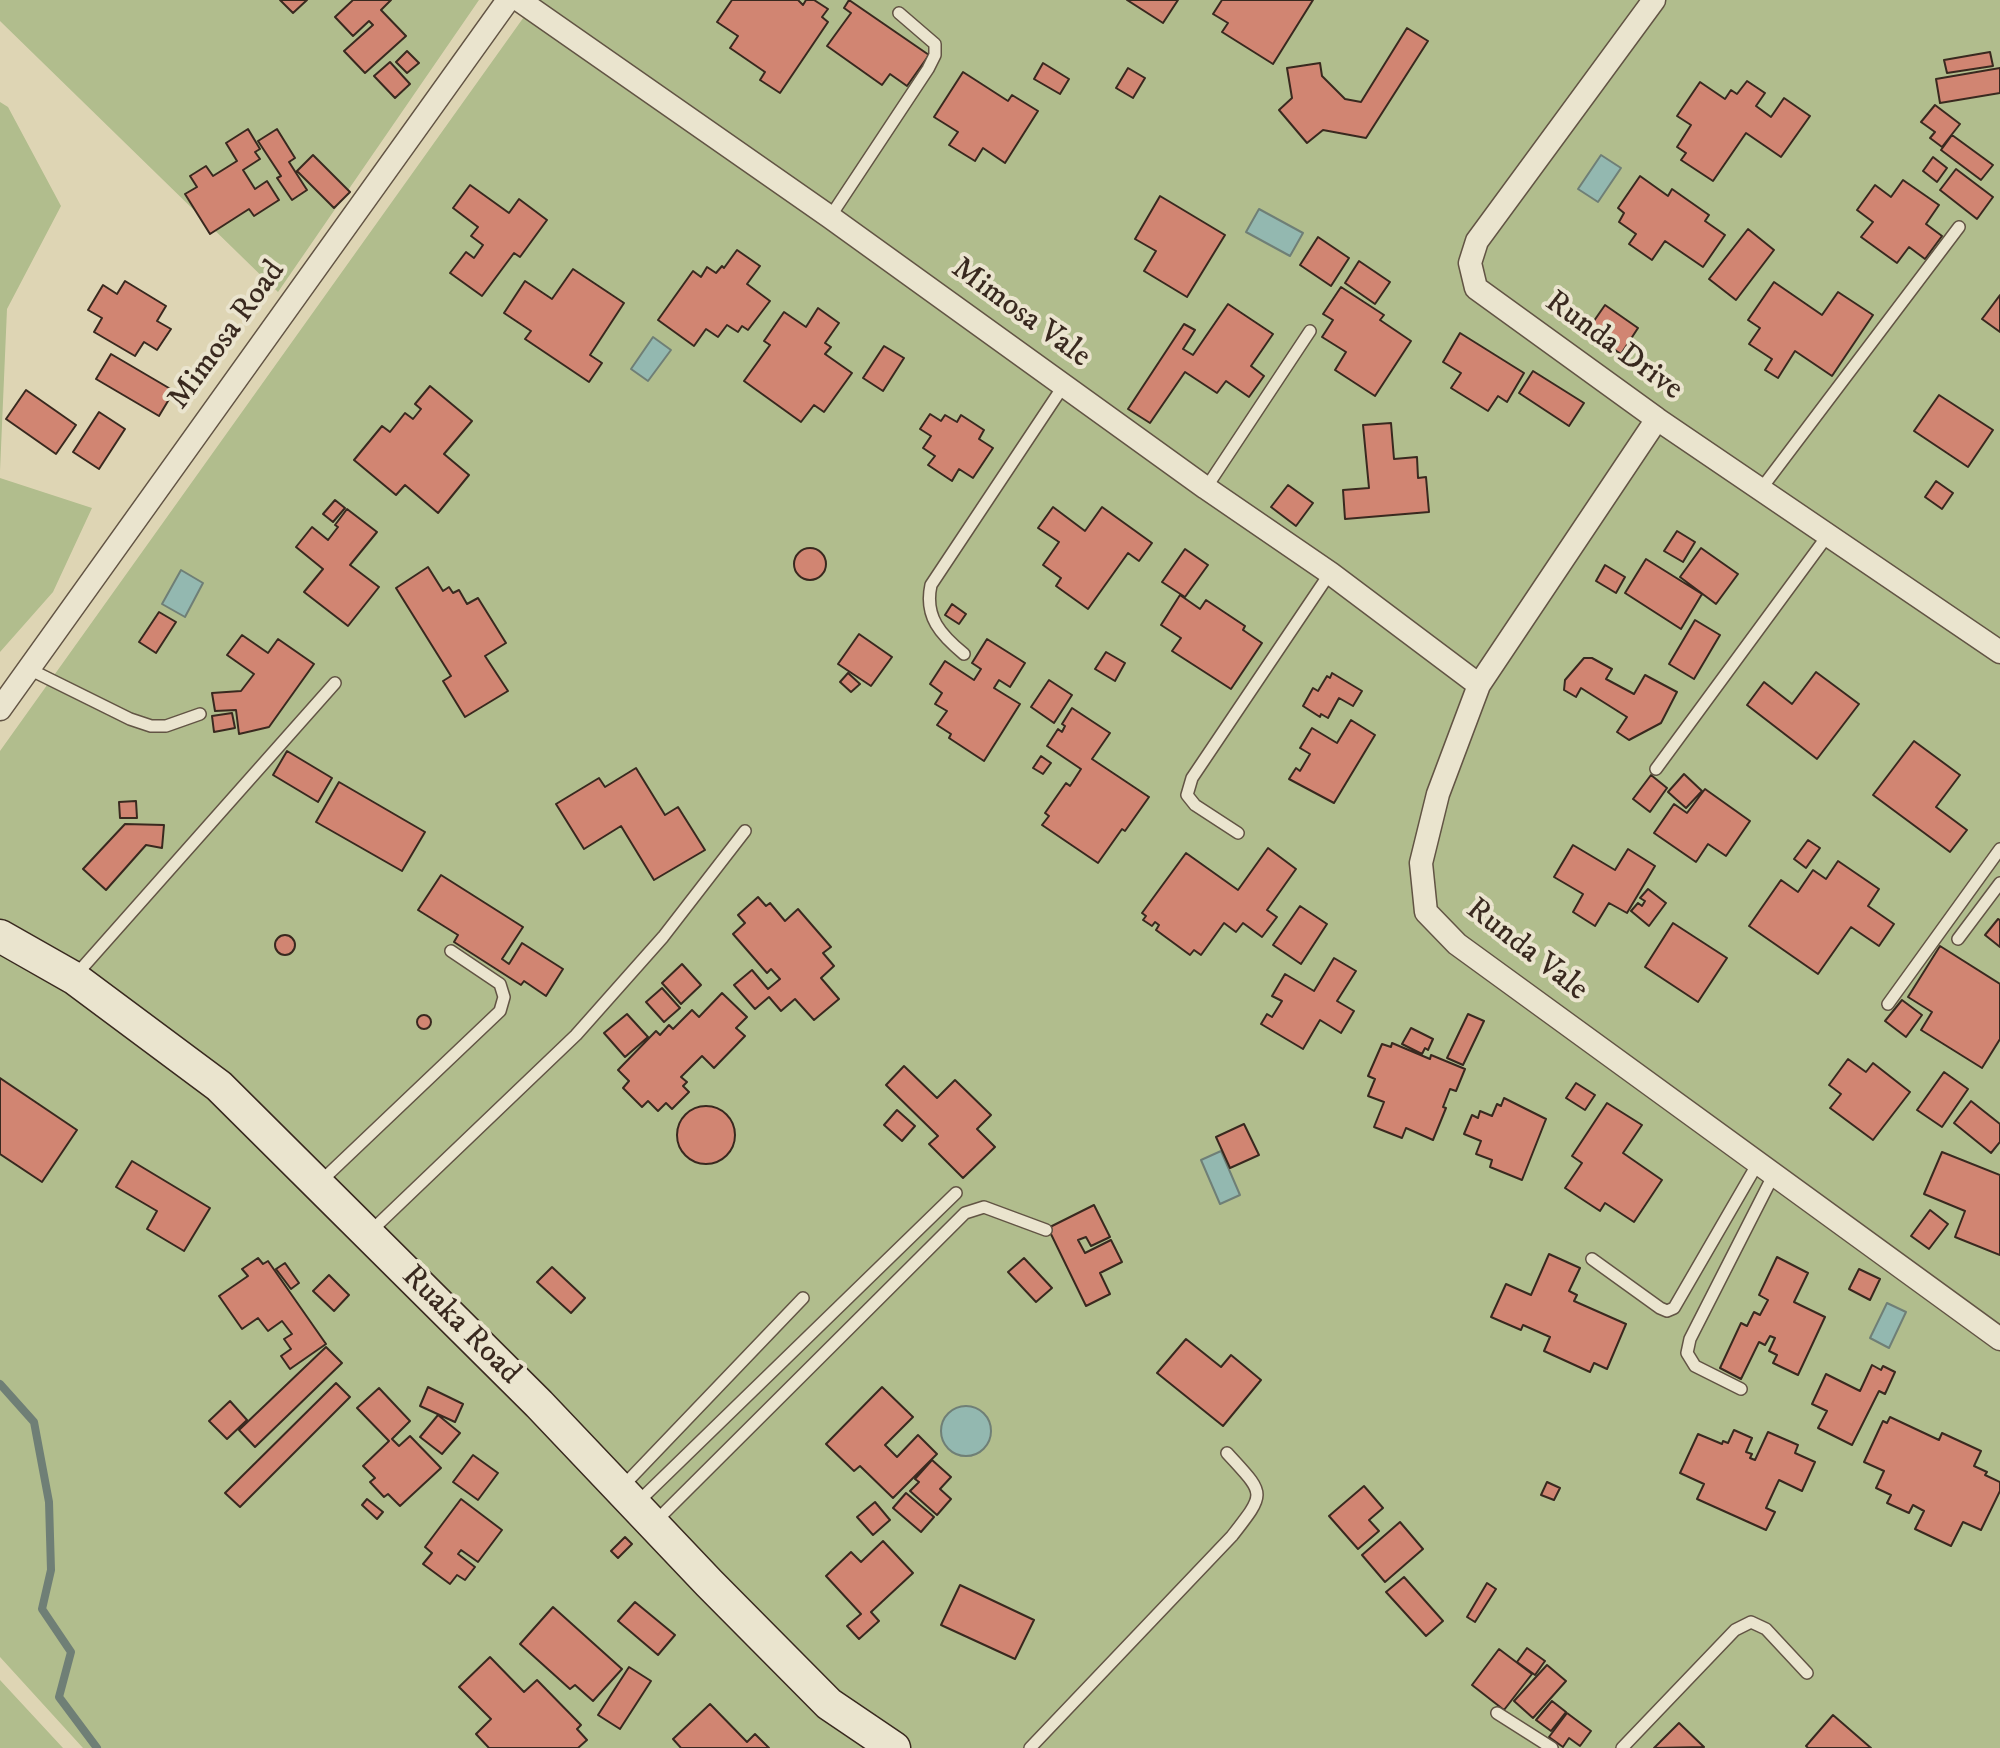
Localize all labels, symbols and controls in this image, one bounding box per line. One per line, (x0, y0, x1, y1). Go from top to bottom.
street label: Mimosa Vale (943, 251, 1097, 377)
street label: Mimosa Road (161, 254, 295, 418)
street label: Runda Drive (1537, 284, 1689, 410)
street label: Runda Vale (1457, 891, 1595, 1011)
street label: Ruaka Road (392, 1258, 528, 1394)

